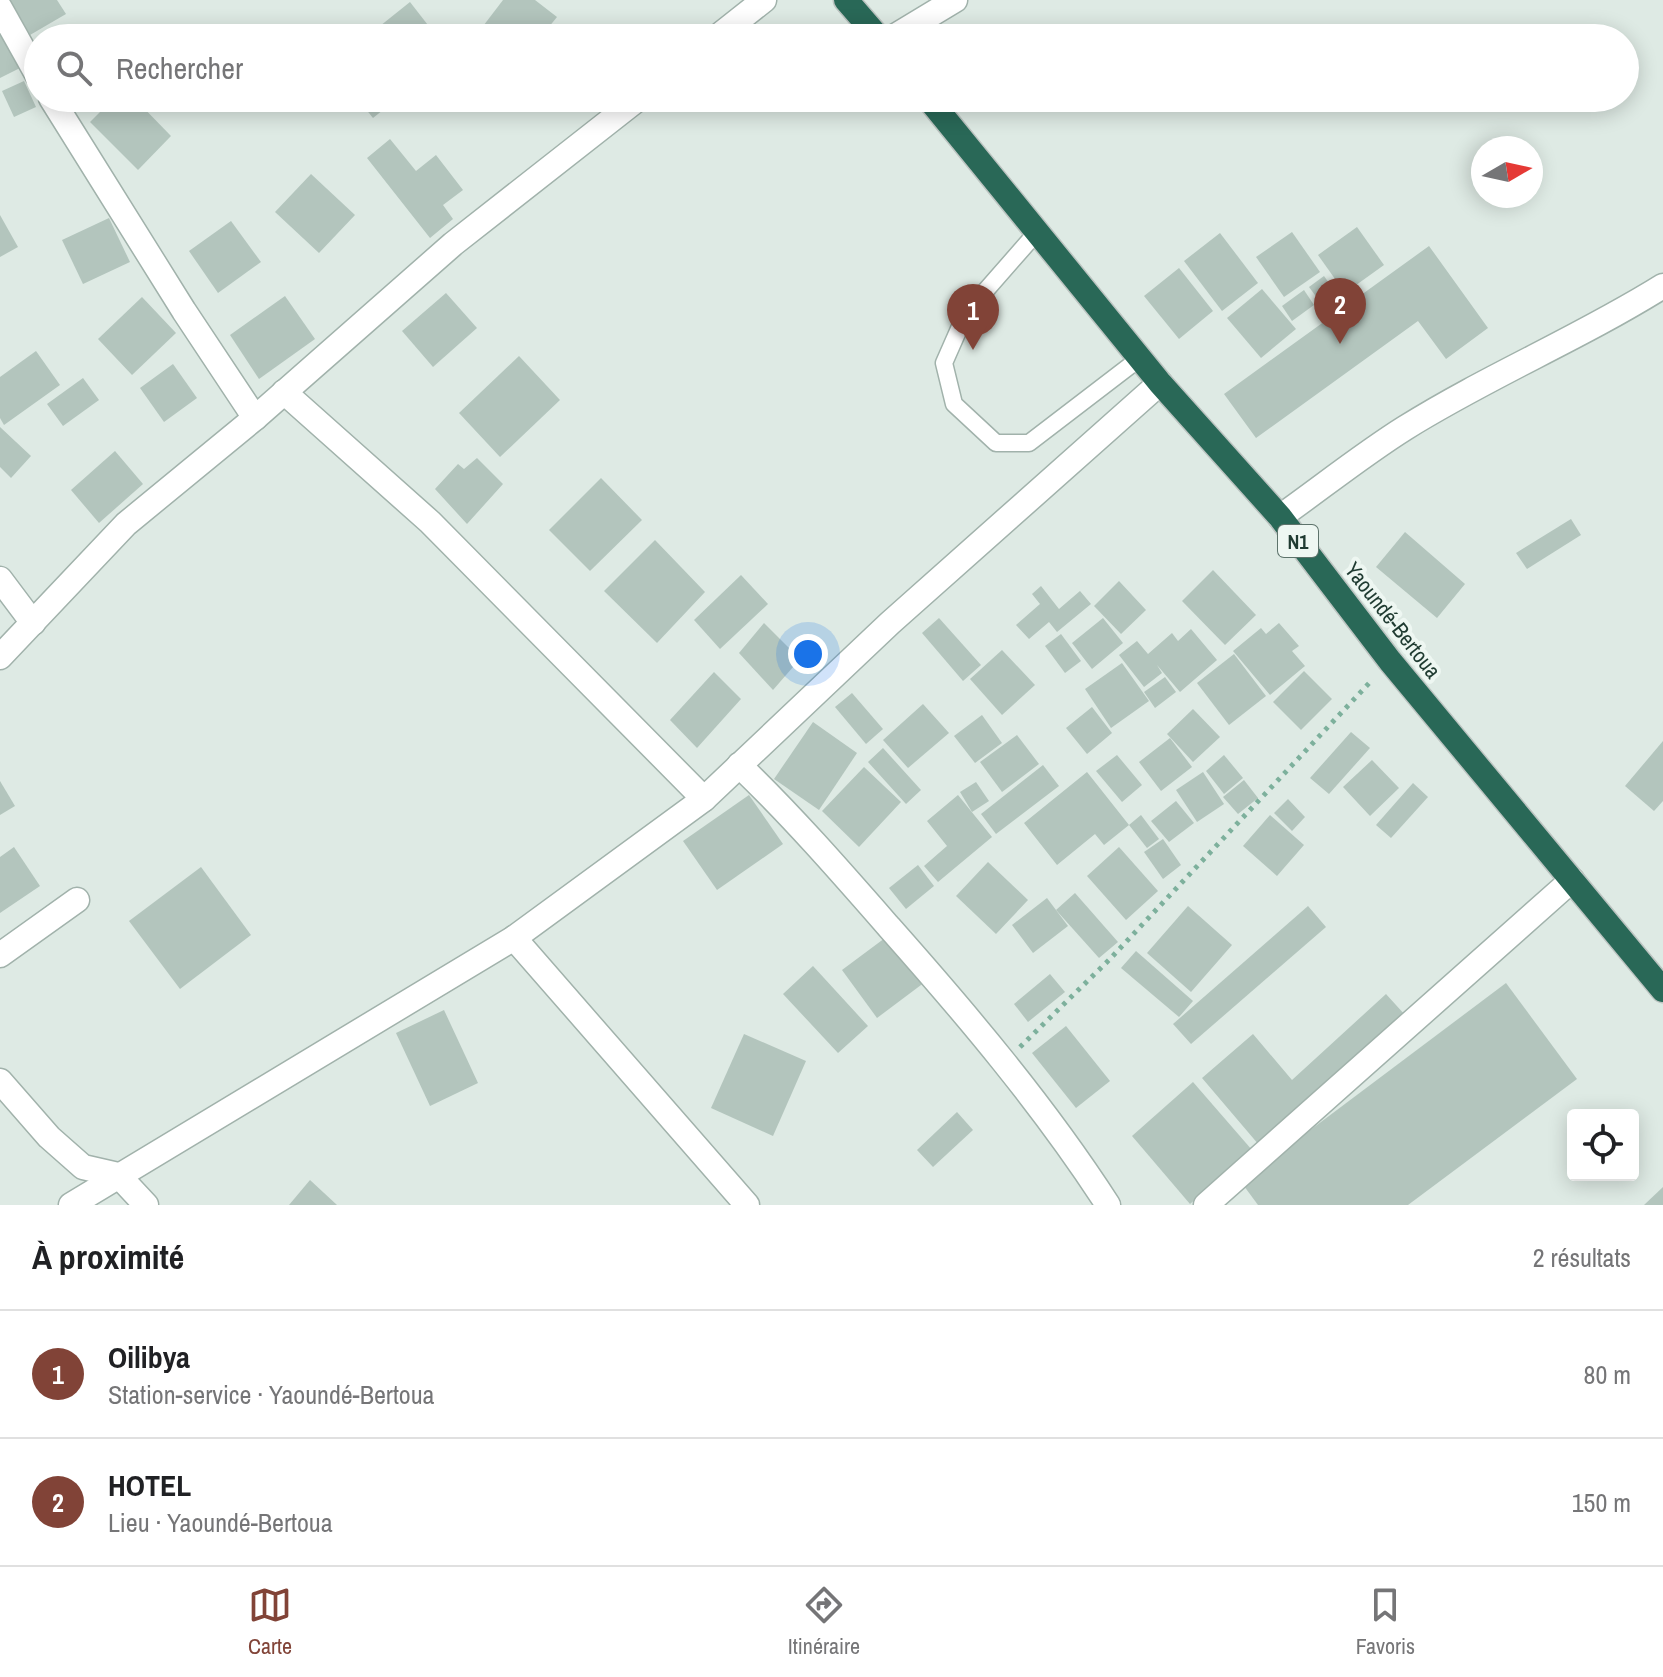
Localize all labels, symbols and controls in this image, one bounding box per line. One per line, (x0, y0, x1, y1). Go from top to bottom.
search box (24, 24, 1639, 112)
icon: search (52, 46, 96, 90)
text: Rechercher (116, 48, 243, 88)
north arrow (1471, 136, 1543, 208)
pin: 2 (1314, 278, 1366, 344)
pin: 1 (947, 284, 999, 350)
road number: N1 (1278, 525, 1318, 557)
street label: Yaoundé-Bertoua (1338, 556, 1448, 684)
your location (788, 634, 828, 674)
map controls (1567, 1109, 1639, 1181)
button: locate (1567, 1109, 1639, 1181)
text: À proximité (32, 1234, 184, 1280)
text: 2 résultats (1533, 1240, 1631, 1275)
text: Oilibya (108, 1337, 190, 1377)
text: 1 (52, 1357, 64, 1392)
text: 80 m (1584, 1357, 1631, 1392)
text: Station-service · Yaoundé-Bertoua (108, 1377, 434, 1412)
text: HOTEL (108, 1465, 191, 1505)
text: 2 (52, 1485, 64, 1520)
text: 150 m (1572, 1485, 1631, 1520)
text: Lieu · Yaoundé-Bertoua (108, 1505, 332, 1540)
tab: Carte (248, 1583, 292, 1661)
tab: Itinéraire (788, 1583, 860, 1661)
tab: Favoris (1356, 1583, 1415, 1661)

